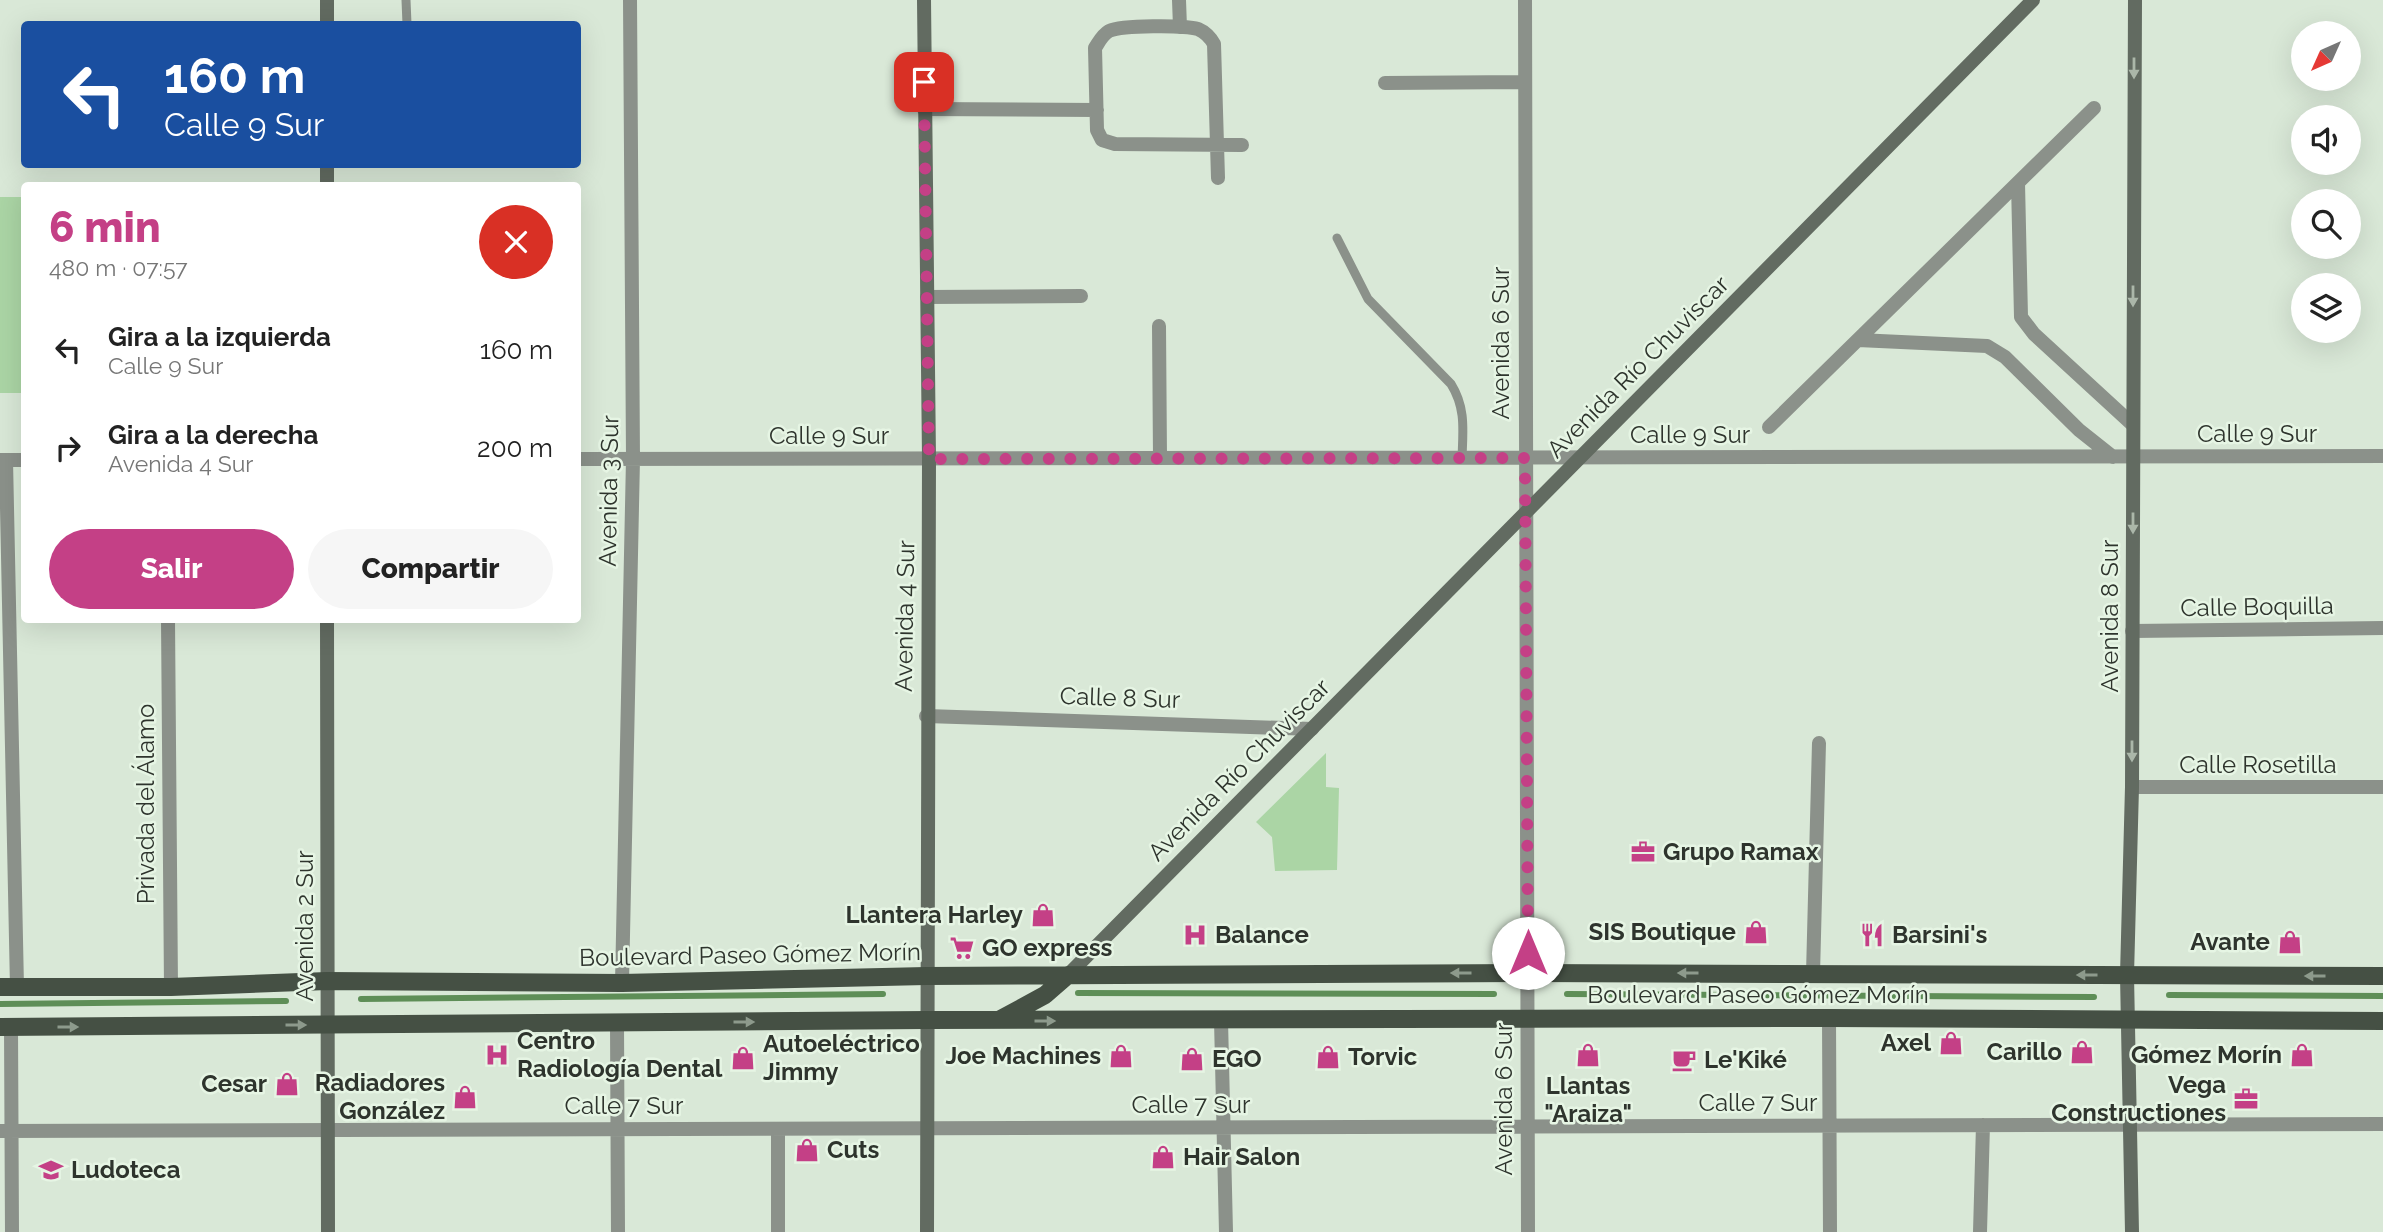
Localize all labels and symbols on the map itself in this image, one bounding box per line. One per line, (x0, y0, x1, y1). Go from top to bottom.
north arrow (2291, 21, 2361, 91)
pin (894, 52, 954, 112)
one-way arrow (2128, 57, 2140, 79)
street label: Avenida 6 Sur (1486, 266, 1515, 420)
street label: Avenida Río Chuviscar (1541, 269, 1735, 464)
one-way arrow (2127, 285, 2139, 307)
street label: Avenida 3 Sur (593, 414, 624, 567)
street label: Calle 9 Sur (2197, 419, 2318, 448)
street label: Calle 9 Sur (1630, 420, 1751, 449)
street label: Calle 9 Sur (769, 421, 890, 450)
one-way arrow (2127, 512, 2139, 534)
street label: Avenida 4 Sur (889, 539, 920, 692)
street label: Avenida 8 Sur (2095, 539, 2124, 692)
street label: Calle Boquilla (2180, 591, 2334, 622)
street label: Avenida Río Chuviscar (1142, 672, 1336, 867)
street label: Calle 8 Sur (1059, 681, 1181, 714)
street label: Privada del Álamo (131, 704, 160, 904)
one-way arrow (2126, 740, 2138, 762)
street label: Calle Rosetilla (2179, 750, 2337, 779)
place label: Grupo Ramax (1663, 837, 1819, 866)
office icon: Grupo Ramax (1629, 838, 1657, 866)
street label: Avenida 2 Sur (290, 850, 319, 1002)
place label: Llantera Harley (845, 900, 1023, 929)
shop icon: Llantera Harley (1029, 901, 1057, 929)
position arrow (1491, 916, 1565, 990)
place label: SIS Boutique (1589, 917, 1736, 946)
shop icon: SIS Boutique (1742, 918, 1770, 946)
place label: Balance (1215, 920, 1309, 949)
place label: Barsini's (1892, 920, 1987, 949)
hospital icon: Balance (1181, 921, 1209, 949)
restaurant icon: Barsini's (1858, 921, 1886, 949)
place label: Avante (2190, 927, 2270, 956)
shop icon: Avante (2276, 928, 2304, 956)
place label: GO express (982, 933, 1113, 962)
supermarket icon: GO express (948, 934, 976, 962)
street label: Boulevard Paseo Gómez Morín (579, 937, 921, 972)
one-way arrow (1450, 967, 1472, 979)
one-way arrow (1677, 967, 1699, 979)
one-way arrow (2076, 969, 2098, 981)
one-way arrow (2304, 970, 2326, 982)
street label: Boulevard Paseo Gómez Morín (1587, 980, 1929, 1009)
one-way arrow (1034, 1015, 1056, 1027)
one-way arrow (733, 1016, 755, 1028)
one-way arrow (285, 1019, 307, 1031)
one-way arrow (57, 1021, 79, 1033)
street label: Avenida 6 Sur (1489, 1022, 1518, 1176)
place label: Centro Radiología Dental (517, 1026, 723, 1083)
place label: Axel (1881, 1028, 1931, 1057)
place label: Autoeléctrico Jimmy (763, 1029, 920, 1086)
shop icon: Axel (1937, 1029, 1965, 1057)
place label: Carillo (1987, 1037, 2062, 1066)
shop icon: Carillo (2068, 1038, 2096, 1066)
place label: Gómez Morín (2131, 1040, 2282, 1069)
hospital icon: Centro Radiología Dental (483, 1041, 511, 1069)
place label: Joe Machines (945, 1041, 1101, 1070)
shop icon: Llantas "Araiza" (1574, 1041, 1602, 1069)
shop icon: Gómez Morín (2288, 1041, 2316, 1069)
shop icon: Joe Machines (1107, 1042, 1135, 1070)
place label: Torvic (1348, 1042, 1418, 1071)
shop icon: Torvic (1314, 1043, 1342, 1071)
shop icon: Autoeléctrico Jimmy (729, 1044, 757, 1072)
place label: EGO (1212, 1044, 1262, 1073)
shop icon: EGO (1178, 1045, 1206, 1073)
place label: Le'Kiké (1704, 1045, 1787, 1074)
cafe icon: Le'Kiké (1670, 1046, 1698, 1074)
place label: Radiadores González (315, 1068, 445, 1125)
place label: Cesar (201, 1069, 267, 1098)
shop icon: Cesar (273, 1070, 301, 1098)
place label: Vega Constructiones (2051, 1070, 2226, 1127)
place label: Llantas "Araiza" (1544, 1071, 1632, 1128)
shop icon: Radiadores González (451, 1083, 479, 1111)
office icon: Vega Constructiones (2232, 1085, 2260, 1113)
street label: Calle 7 Sur (1698, 1088, 1818, 1117)
street label: Calle 7 Sur (1131, 1090, 1251, 1119)
street label: Calle 7 Sur (564, 1091, 684, 1120)
place label: Cuts (827, 1135, 879, 1164)
shop icon: Cuts (793, 1136, 821, 1164)
place label: Hair Salon (1183, 1142, 1300, 1171)
shop icon: Hair Salon (1149, 1143, 1177, 1171)
place label: Ludoteca (71, 1155, 181, 1184)
school or university icon: Ludoteca (37, 1156, 65, 1184)

